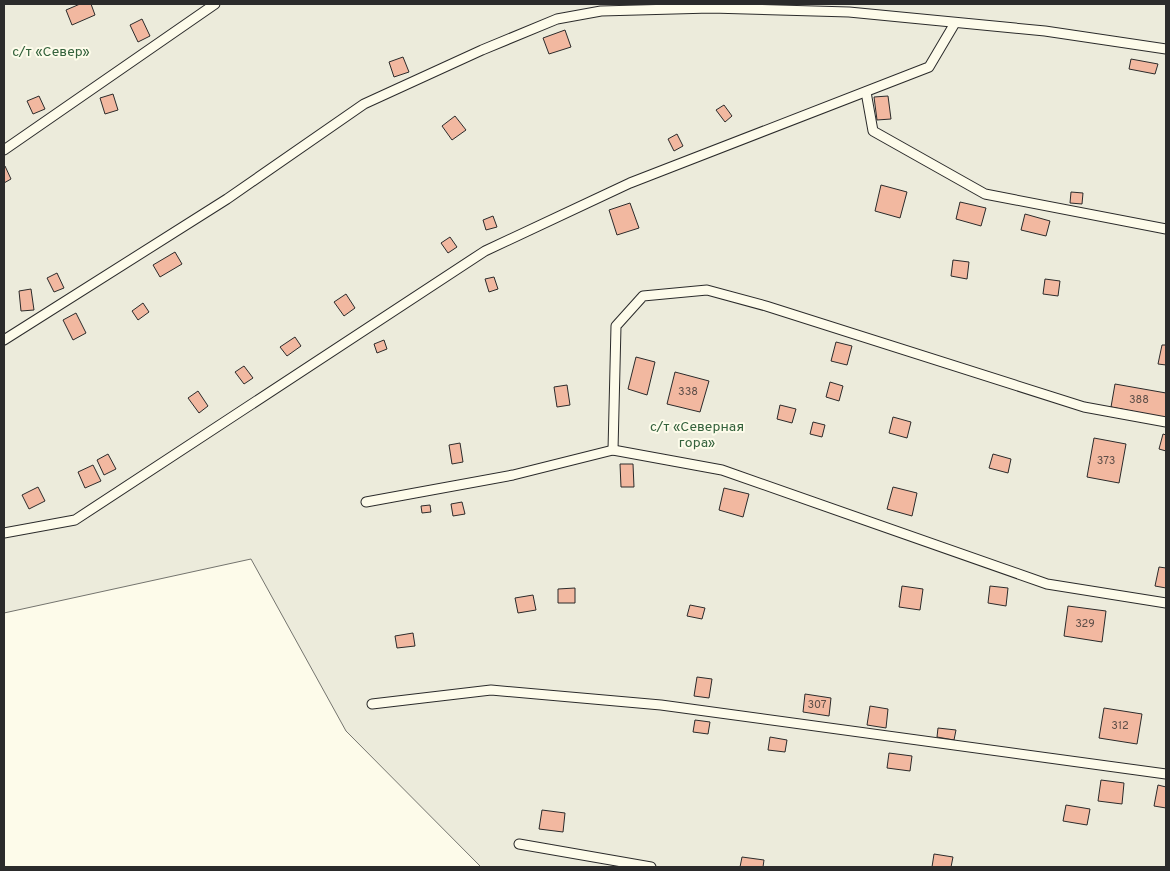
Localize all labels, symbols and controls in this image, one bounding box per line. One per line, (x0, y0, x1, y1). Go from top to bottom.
park label: с/т «Север» (12, 44, 90, 61)
house number: 338 (678, 385, 698, 399)
house number: 388 (1129, 393, 1149, 407)
park label: с/т «Северная гора» (650, 419, 744, 452)
house number: 373 (1097, 454, 1115, 468)
house number: 329 (1075, 617, 1095, 631)
house number: 307 (808, 698, 827, 712)
house number: 312 (1111, 719, 1129, 733)

